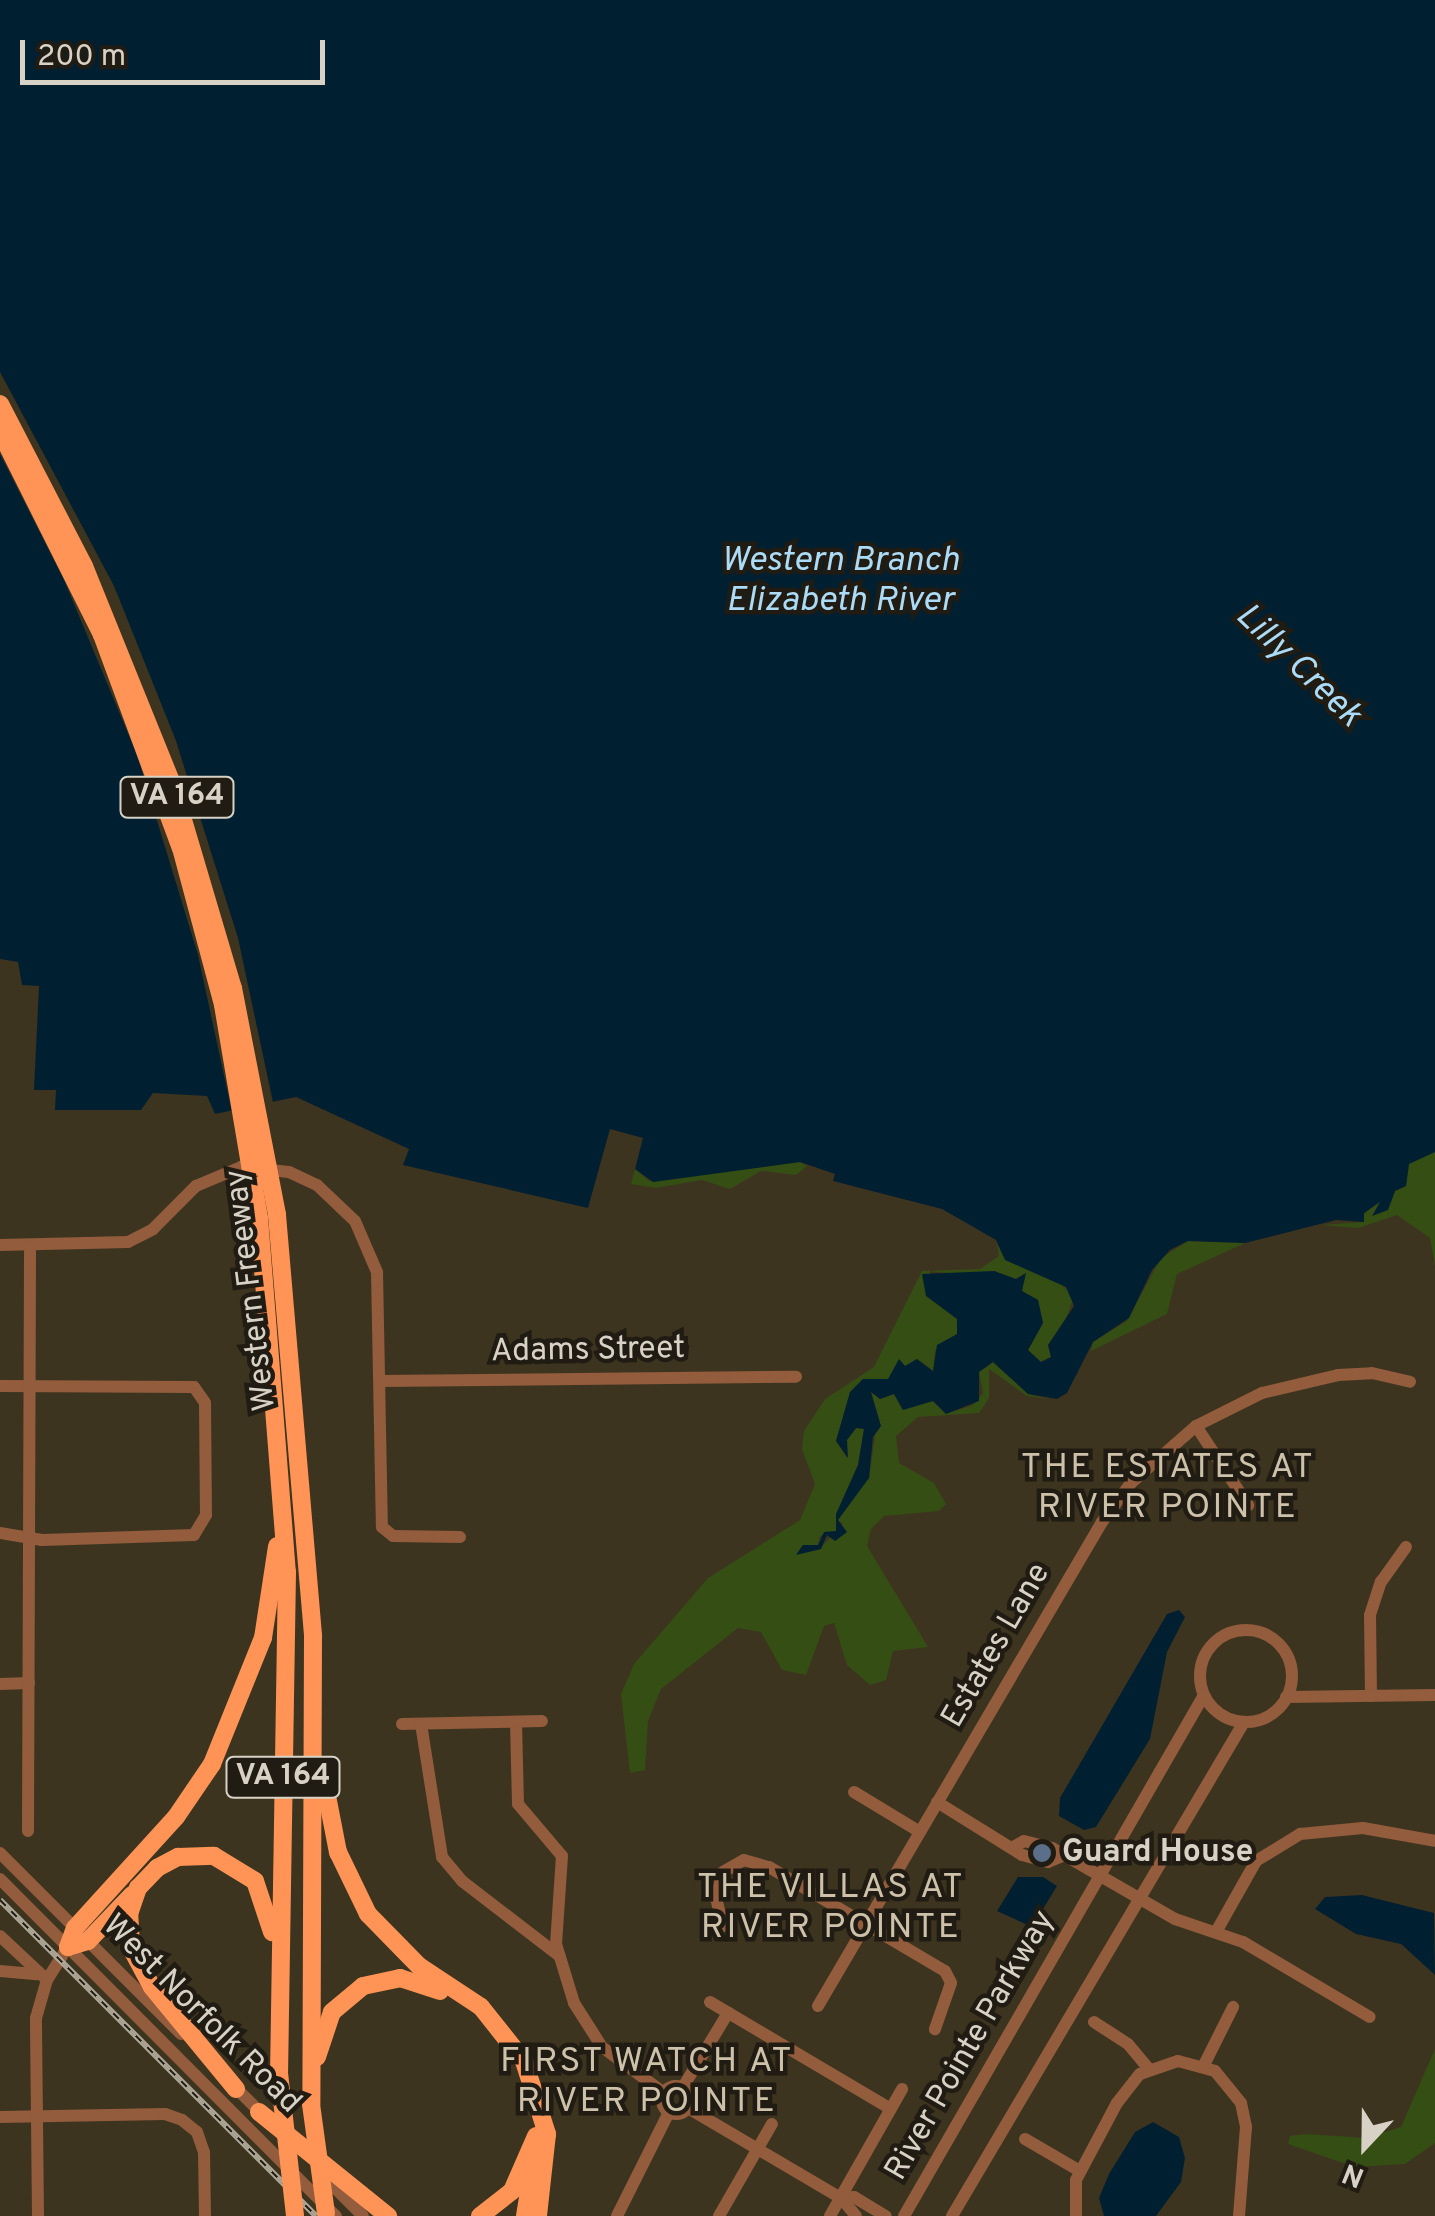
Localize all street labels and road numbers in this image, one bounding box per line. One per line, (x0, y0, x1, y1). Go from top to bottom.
road number: VA 164 (117, 772, 237, 822)
street label: Western Freeway (218, 1167, 286, 1413)
street label: Adams Street (490, 1330, 686, 1372)
street label: Estates Lane (935, 1557, 1059, 1735)
road number: VA 164 (223, 1752, 343, 1802)
street label: River Pointe Parkway (878, 1904, 1064, 2188)
street label: West Norfolk Road (94, 1908, 308, 2122)

